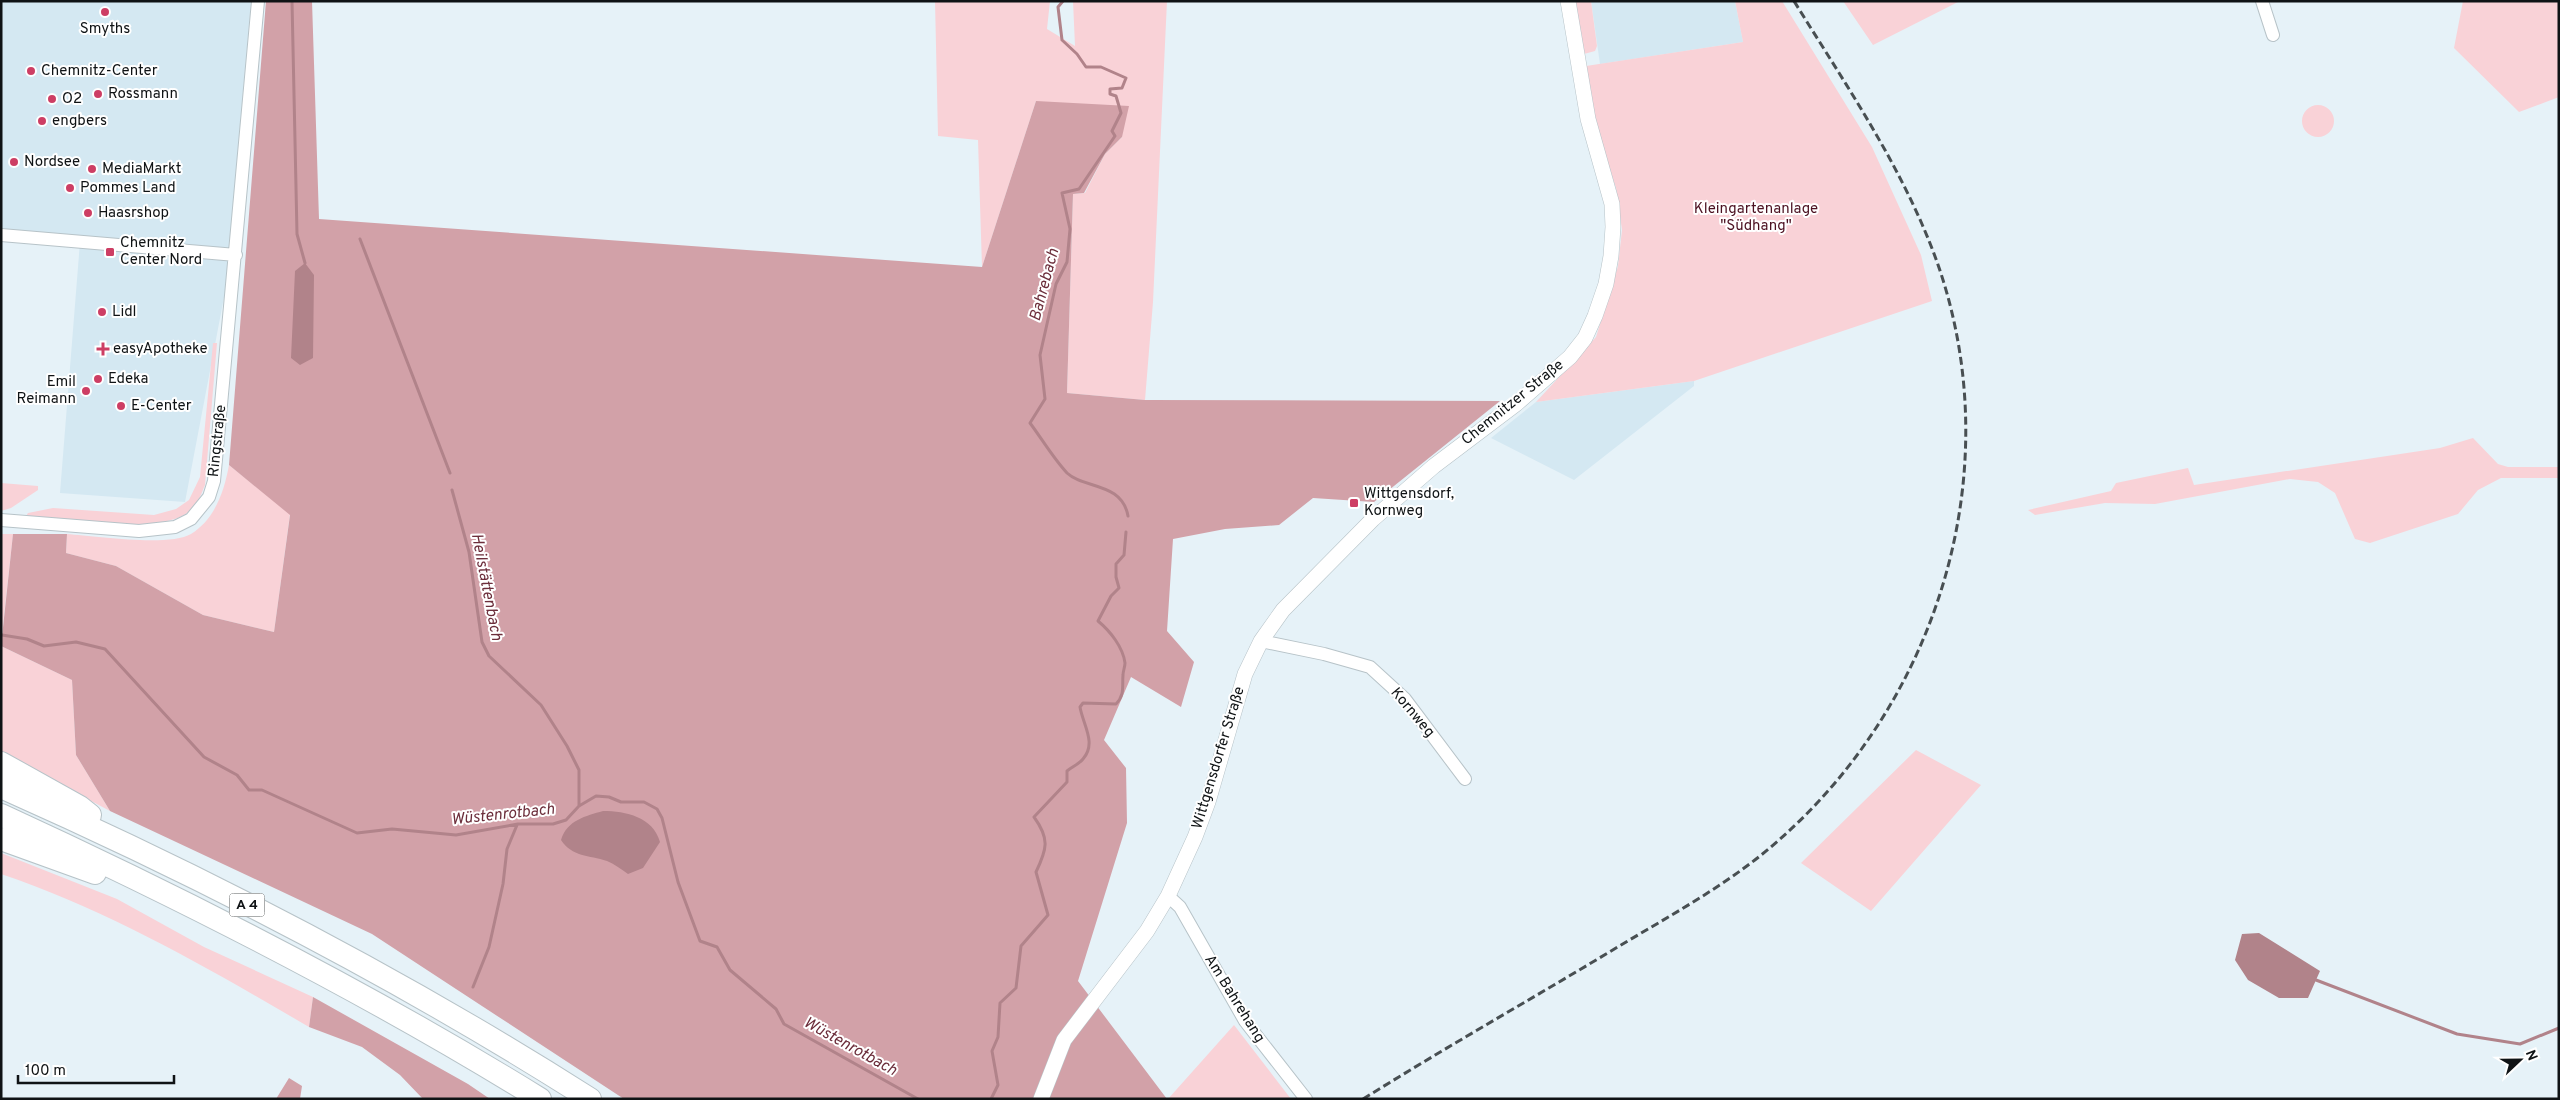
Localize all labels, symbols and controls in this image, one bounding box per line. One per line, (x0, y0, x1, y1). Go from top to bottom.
marker: Smyths (99, 6, 111, 18)
place label: Smyths (80, 20, 130, 39)
place label: Chemnitz-Center (41, 62, 158, 81)
marker: Chemnitz-Center (25, 65, 37, 77)
place label: Rossmann (108, 85, 178, 104)
marker: Rossmann (92, 88, 104, 100)
place label: O2 (62, 90, 82, 109)
marker: O2 (46, 93, 58, 105)
place label: engbers (52, 112, 107, 131)
marker: engbers (36, 115, 48, 127)
place label: Nordsee (24, 153, 80, 172)
marker: Nordsee (8, 156, 20, 168)
place label: MediaMarkt (102, 160, 182, 179)
marker: MediaMarkt (86, 163, 98, 175)
place label: Pommes Land (80, 179, 176, 198)
marker: Pommes Land (64, 182, 76, 194)
park label: Kleingartenanlage "Südhang" (1694, 200, 1818, 236)
place label: Haasrshop (98, 204, 169, 223)
marker: Haasrshop (82, 207, 94, 219)
place label: Chemnitz Center Nord (120, 234, 202, 270)
marker: Chemnitz Center Nord (104, 246, 116, 258)
water label: Bahrebach (1026, 246, 1064, 324)
place label: Lidl (112, 303, 137, 322)
marker: Lidl (96, 306, 108, 318)
place label: easyApotheke (113, 340, 208, 359)
marker: easyApotheke (97, 343, 109, 355)
street label: Chemnitzer Straße (1458, 356, 1568, 450)
place label: Edeka (108, 370, 148, 389)
place label: Emil Reimann (17, 373, 76, 409)
marker: Edeka (92, 373, 104, 385)
marker: Emil Reimann (80, 385, 92, 397)
place label: E-Center (131, 397, 192, 416)
marker: E-Center (115, 400, 127, 412)
street label: Ringstraße (205, 404, 231, 478)
place label: Wittgensdorf, Kornweg (1364, 485, 1454, 521)
marker: Wittgensdorf, Kornweg (1348, 497, 1360, 509)
water label: Heilstättenbach (466, 532, 506, 643)
street label: Kornweg (1386, 684, 1438, 742)
street label: Wittgensdorfer Straße (1188, 685, 1250, 831)
water label: Wüstenrotbach (450, 800, 556, 830)
road number: A 4 (230, 894, 264, 916)
street label: Am Bahrehang (1199, 951, 1269, 1047)
water label: Wüstenrotbach (800, 1013, 900, 1081)
north arrow (2495, 1035, 2545, 1085)
text: N (2521, 1048, 2540, 1064)
scale bar (18, 1052, 174, 1084)
text: 100 m (25, 1062, 66, 1081)

